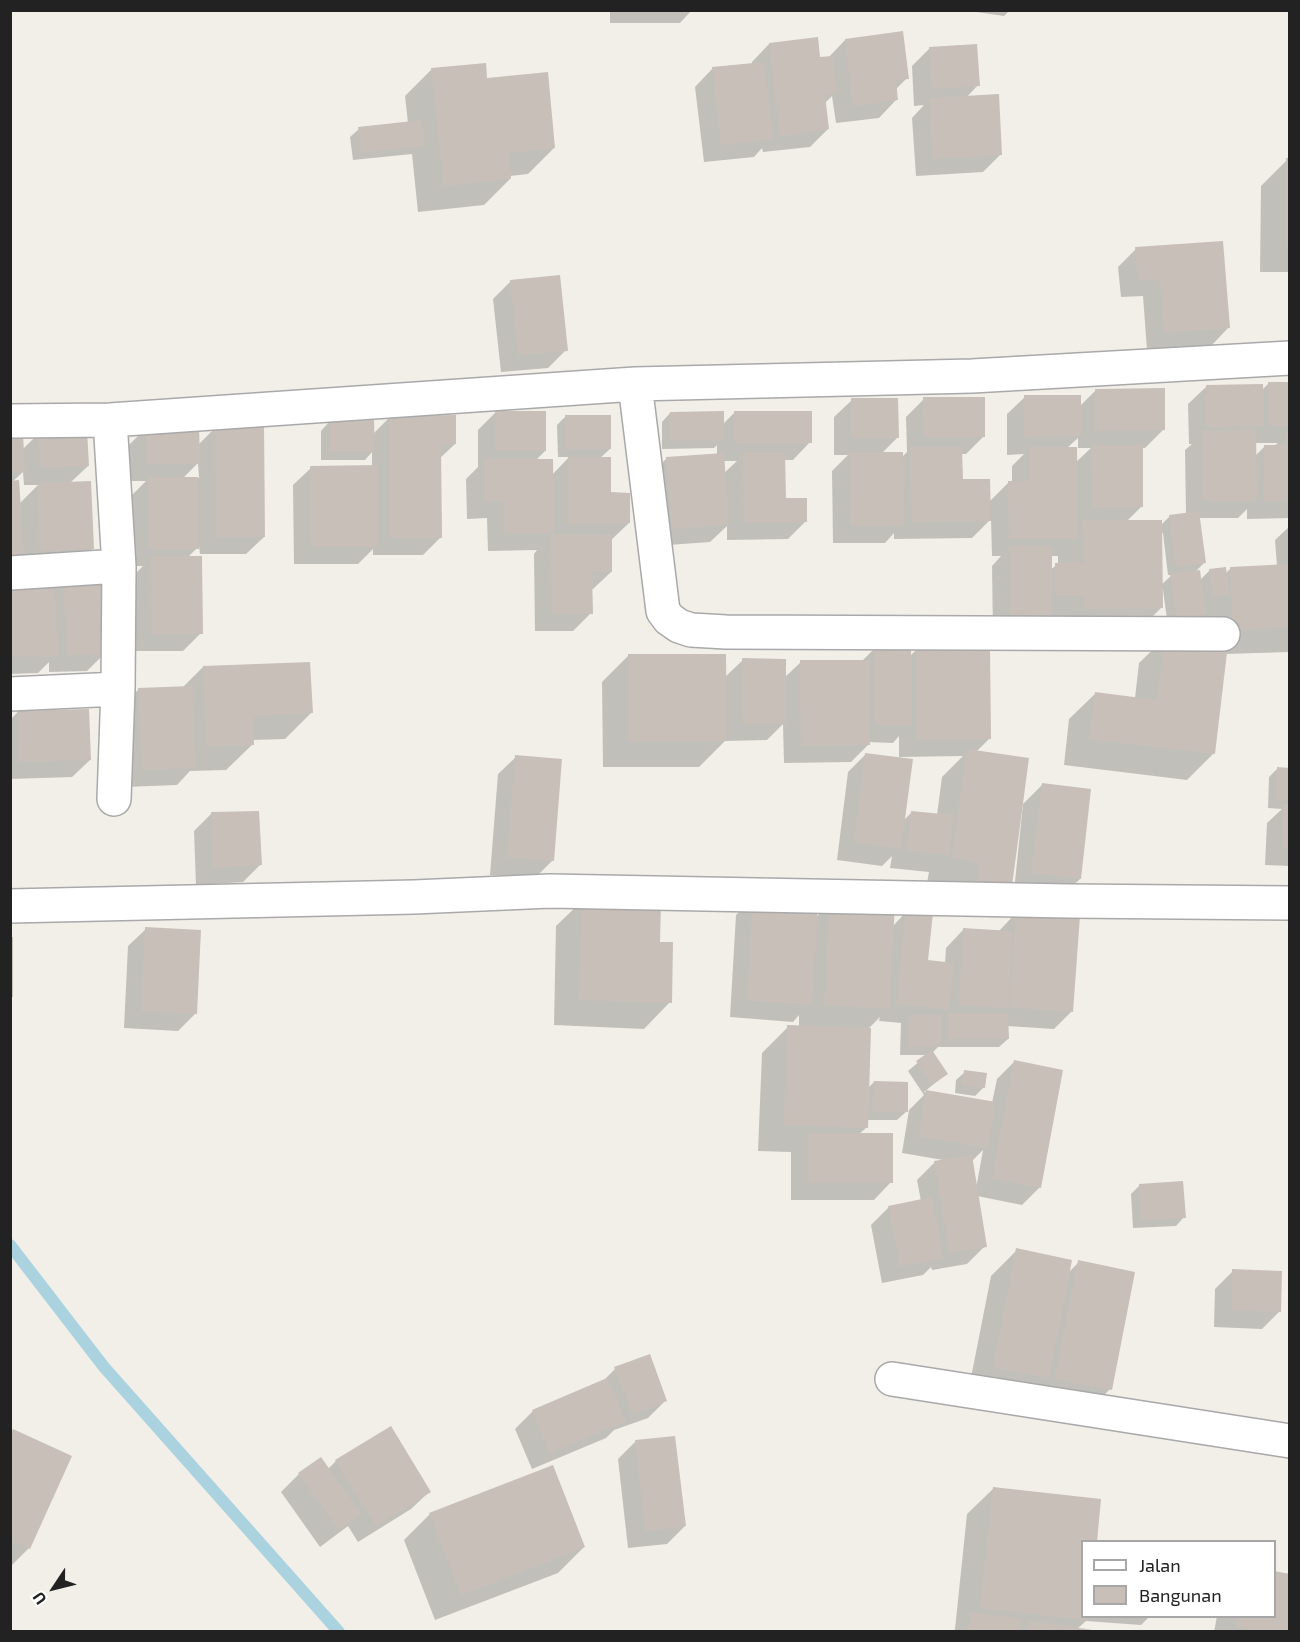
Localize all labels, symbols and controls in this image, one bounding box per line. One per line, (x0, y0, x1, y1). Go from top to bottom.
legend (1081, 1540, 1276, 1618)
text: Jalan (1139, 1554, 1181, 1576)
north arrow (24, 1558, 84, 1618)
text: Bangunan (1139, 1584, 1222, 1606)
text: U (28, 1589, 50, 1609)

